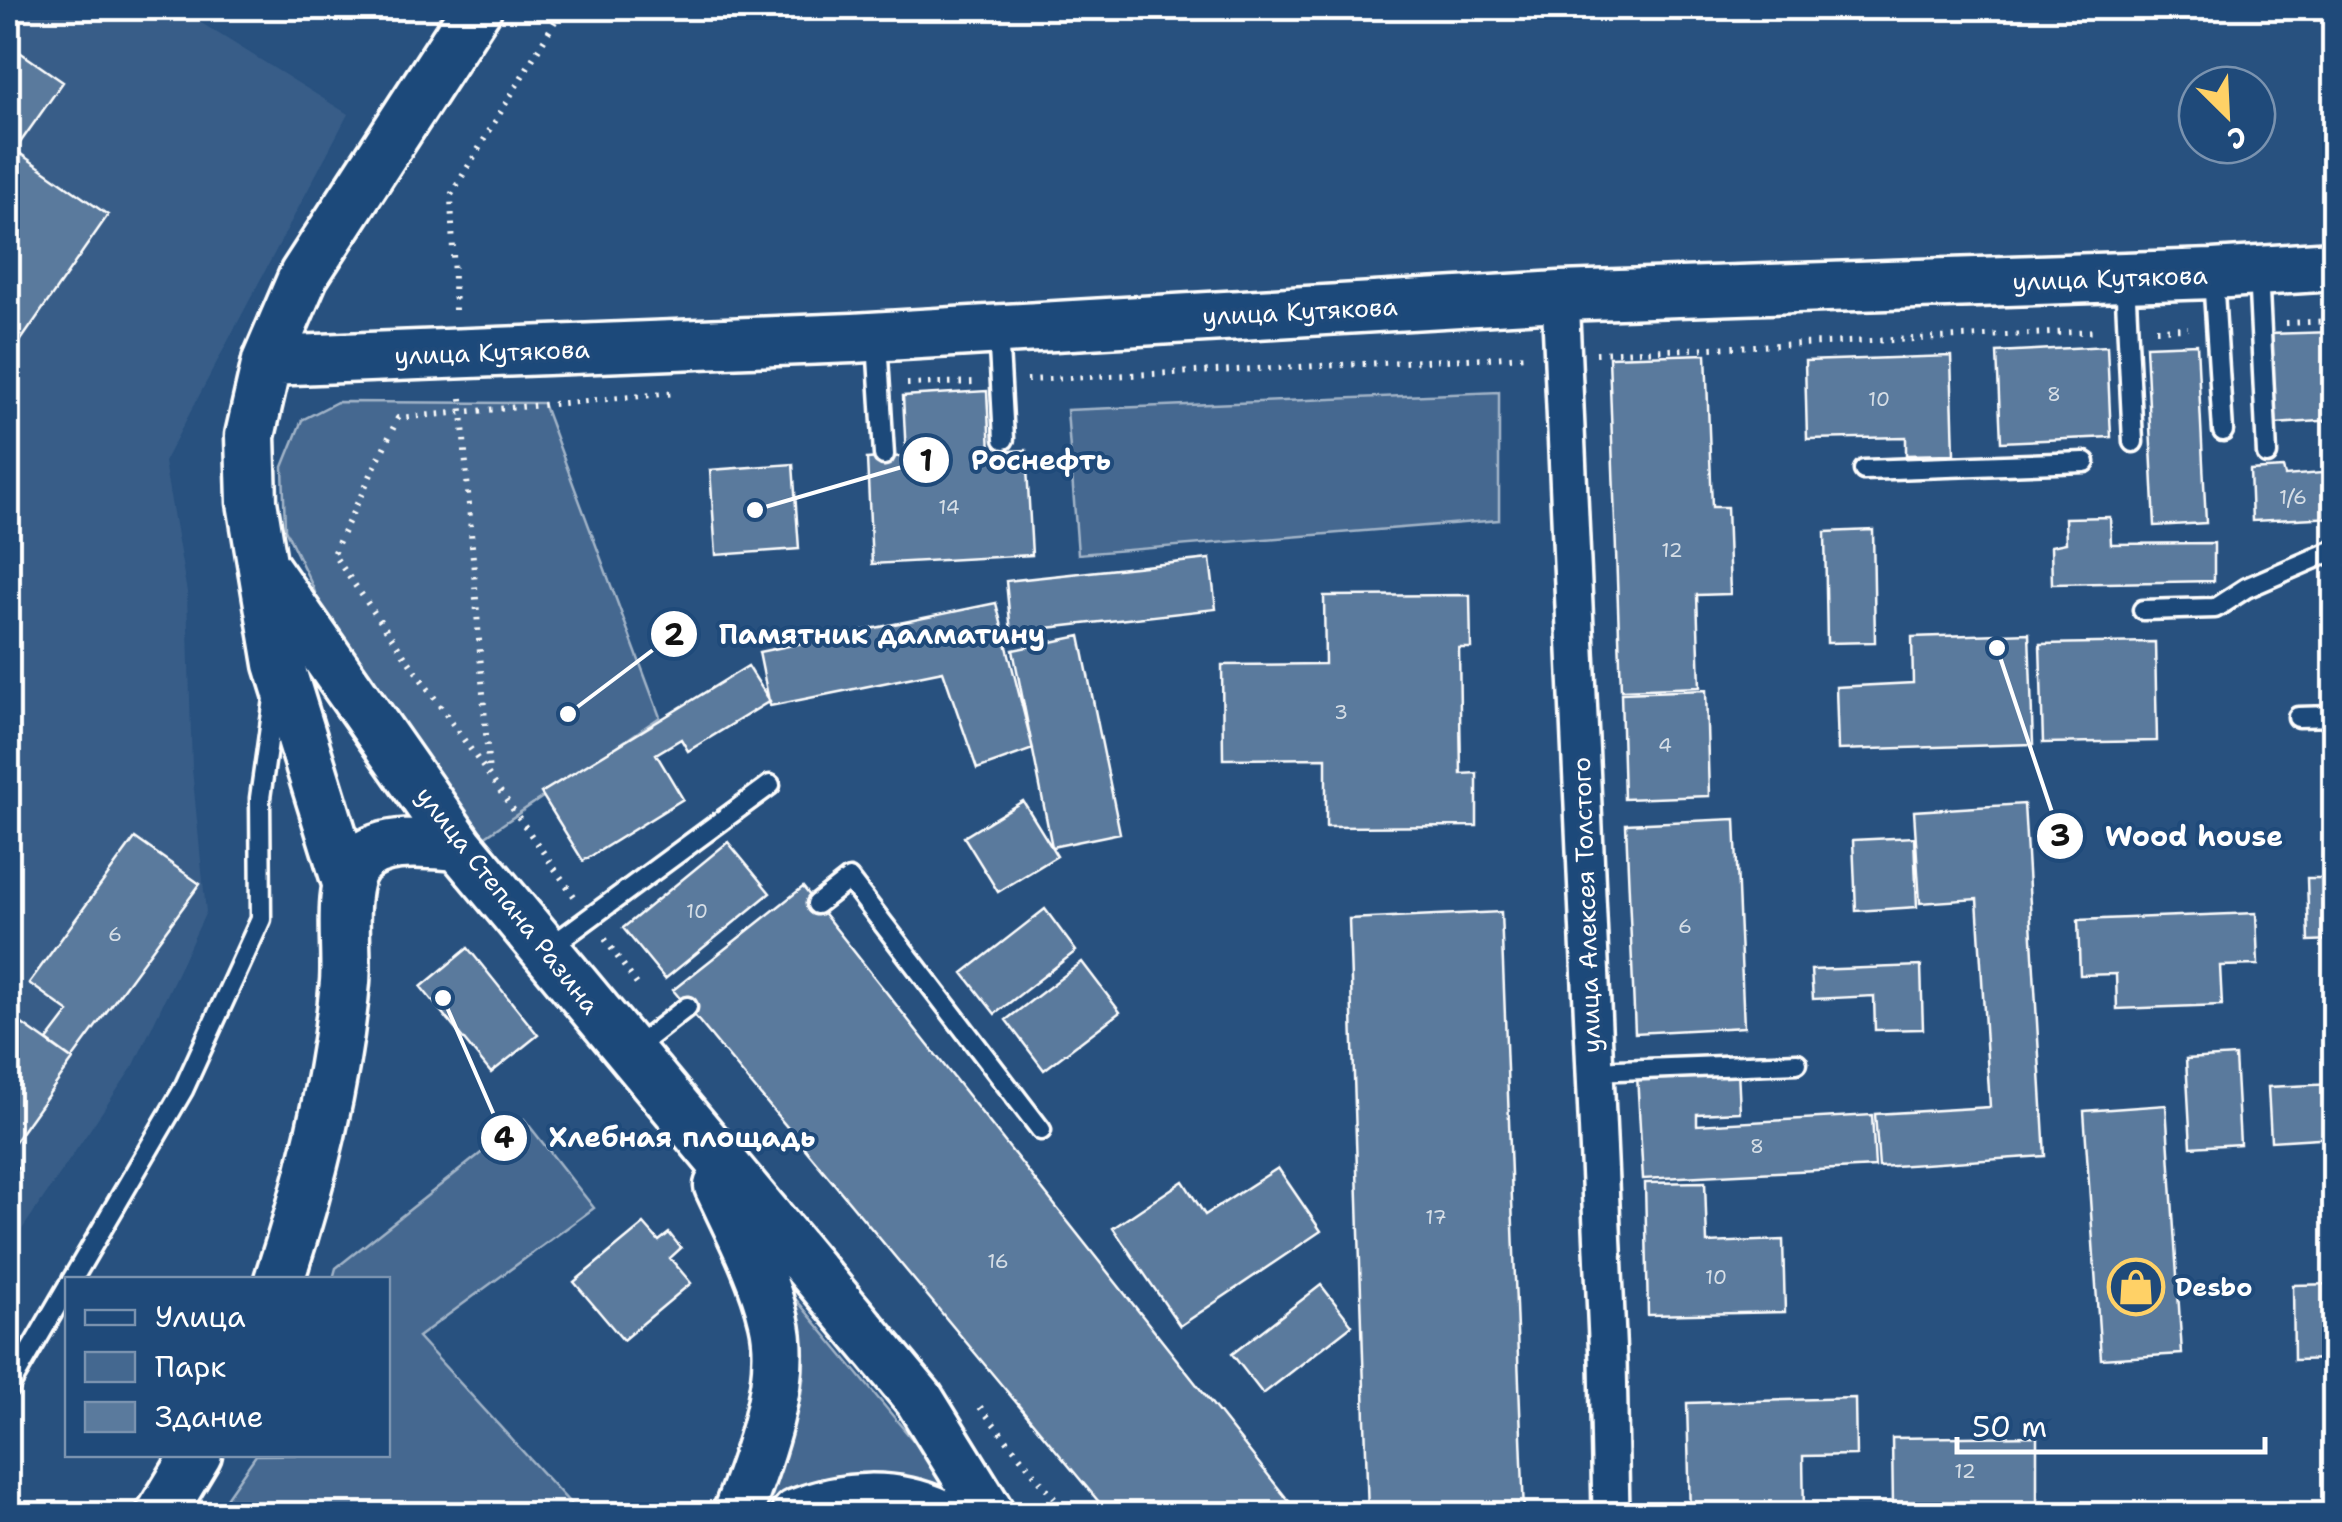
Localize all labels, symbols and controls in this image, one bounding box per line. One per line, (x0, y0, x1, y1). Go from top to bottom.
north arrow (2177, 65, 2277, 165)
text: С (2222, 117, 2253, 159)
street label: улица Кутякова (2012, 258, 2209, 298)
street label: улица Кутякова (1202, 289, 1399, 333)
street label: улица Кутякова (394, 332, 591, 372)
house number: 8 (2047, 381, 2061, 407)
house number: 10 (1868, 386, 1890, 412)
callout: Роснефть (901, 431, 1131, 489)
text: 1 (919, 440, 933, 481)
text: Роснефть (971, 441, 1111, 479)
house number: 1/6 (2279, 484, 2307, 510)
house number: 14 (938, 494, 960, 520)
house number: 12 (1661, 537, 1683, 563)
callout: Памятник далматину (649, 605, 1065, 663)
text: 2 (664, 614, 685, 655)
text: Памятник далматину (719, 615, 1045, 653)
house number: 3 (1334, 699, 1348, 725)
house number: 4 (1658, 732, 1672, 758)
street label: улица Алексея Толстого (1564, 756, 1608, 1054)
street label: улица Степана Разина (408, 779, 608, 1021)
callout: Wood house (2035, 807, 2303, 865)
text: 3 (2050, 815, 2071, 856)
text: Wood house (2105, 817, 2283, 855)
house number: 10 (686, 898, 708, 924)
house number: 6 (1678, 913, 1692, 939)
house number: 6 (108, 921, 122, 947)
callout: Хлебная площадь (479, 1109, 835, 1167)
text: 4 (494, 1117, 515, 1158)
text: Хлебная площадь (549, 1118, 815, 1156)
house number: 8 (1750, 1133, 1764, 1159)
house number: 17 (1425, 1204, 1447, 1230)
house number: 16 (987, 1248, 1009, 1274)
shop icon: Desbo (2106, 1257, 2166, 1317)
house number: 10 (1705, 1264, 1727, 1290)
place label: Desbo (2175, 1270, 2252, 1304)
legend (65, 1277, 390, 1457)
text: Улица (155, 1296, 246, 1337)
text: Парк (155, 1346, 226, 1387)
scale bar (1957, 1392, 2264, 1454)
text: Здание (155, 1396, 264, 1437)
text: 50 m (1972, 1406, 2047, 1447)
house number: 12 (1954, 1458, 1976, 1484)

